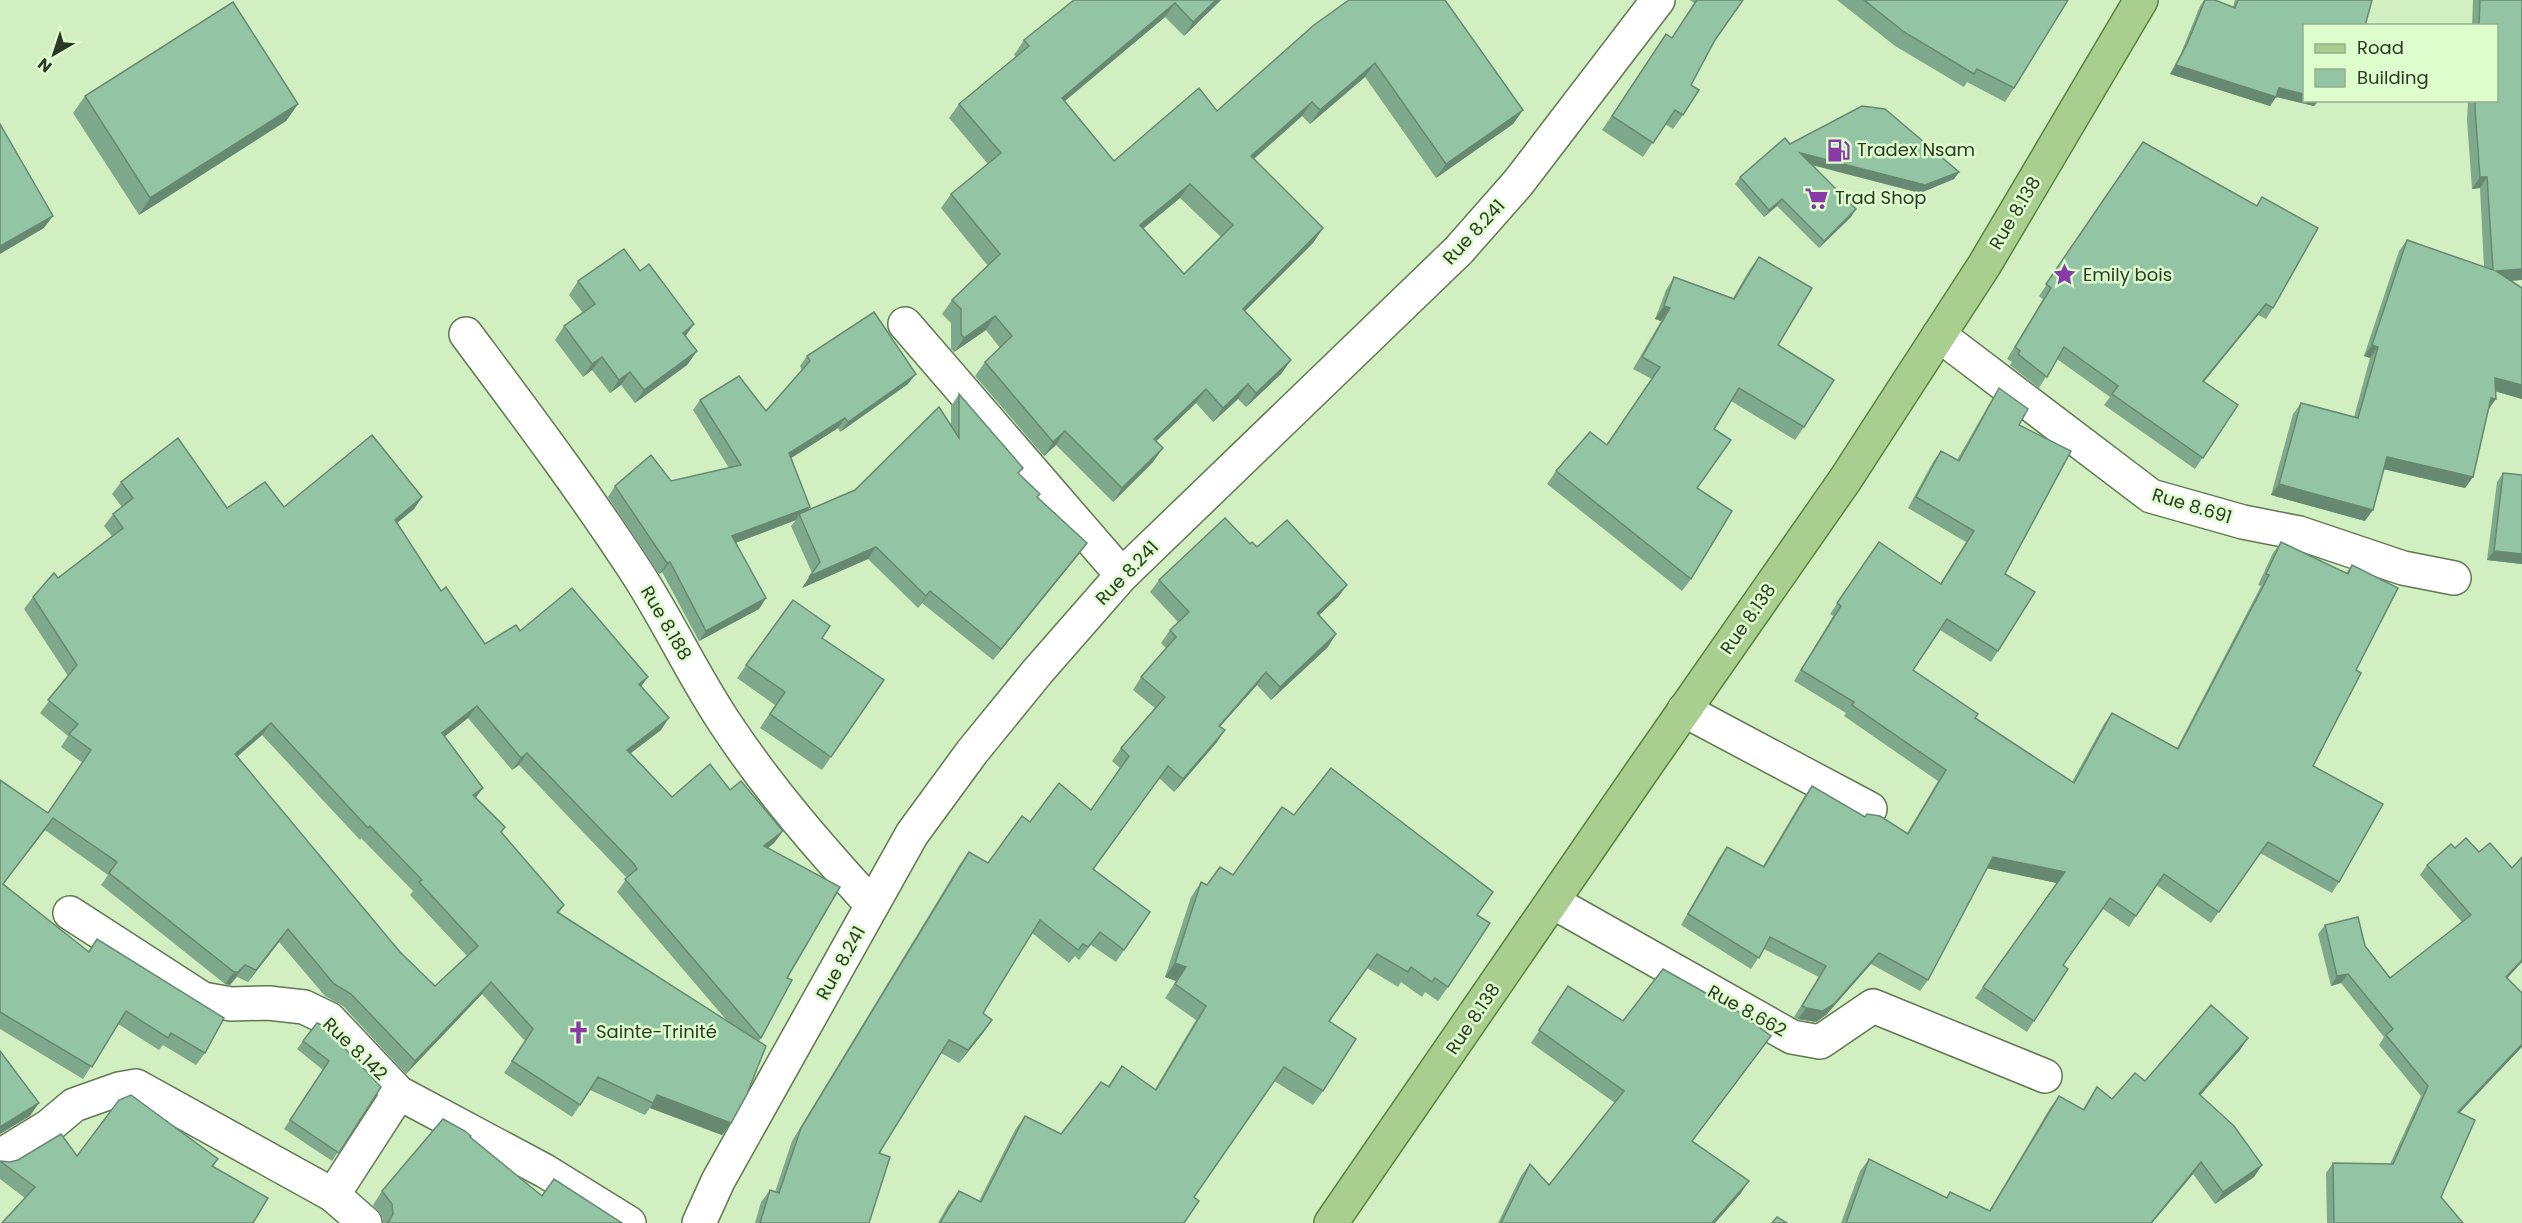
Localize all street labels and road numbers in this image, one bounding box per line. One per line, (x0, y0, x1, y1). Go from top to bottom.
street label: Rue 8.138 (1983, 171, 2046, 254)
street label: Rue 8.241 (1437, 194, 1510, 270)
street label: Rue 8.691 (2149, 482, 2235, 529)
street label: Rue 8.241 (1090, 535, 1164, 610)
street label: Rue 8.138 (1714, 578, 1781, 659)
street label: Rue 8.188 (635, 581, 698, 665)
street label: Rue 8.241 (810, 921, 871, 1004)
street label: Rue 8.138 (1439, 978, 1506, 1059)
street label: Rue 8.662 (1703, 979, 1791, 1043)
street label: Rue 8.142 (318, 1012, 393, 1086)

